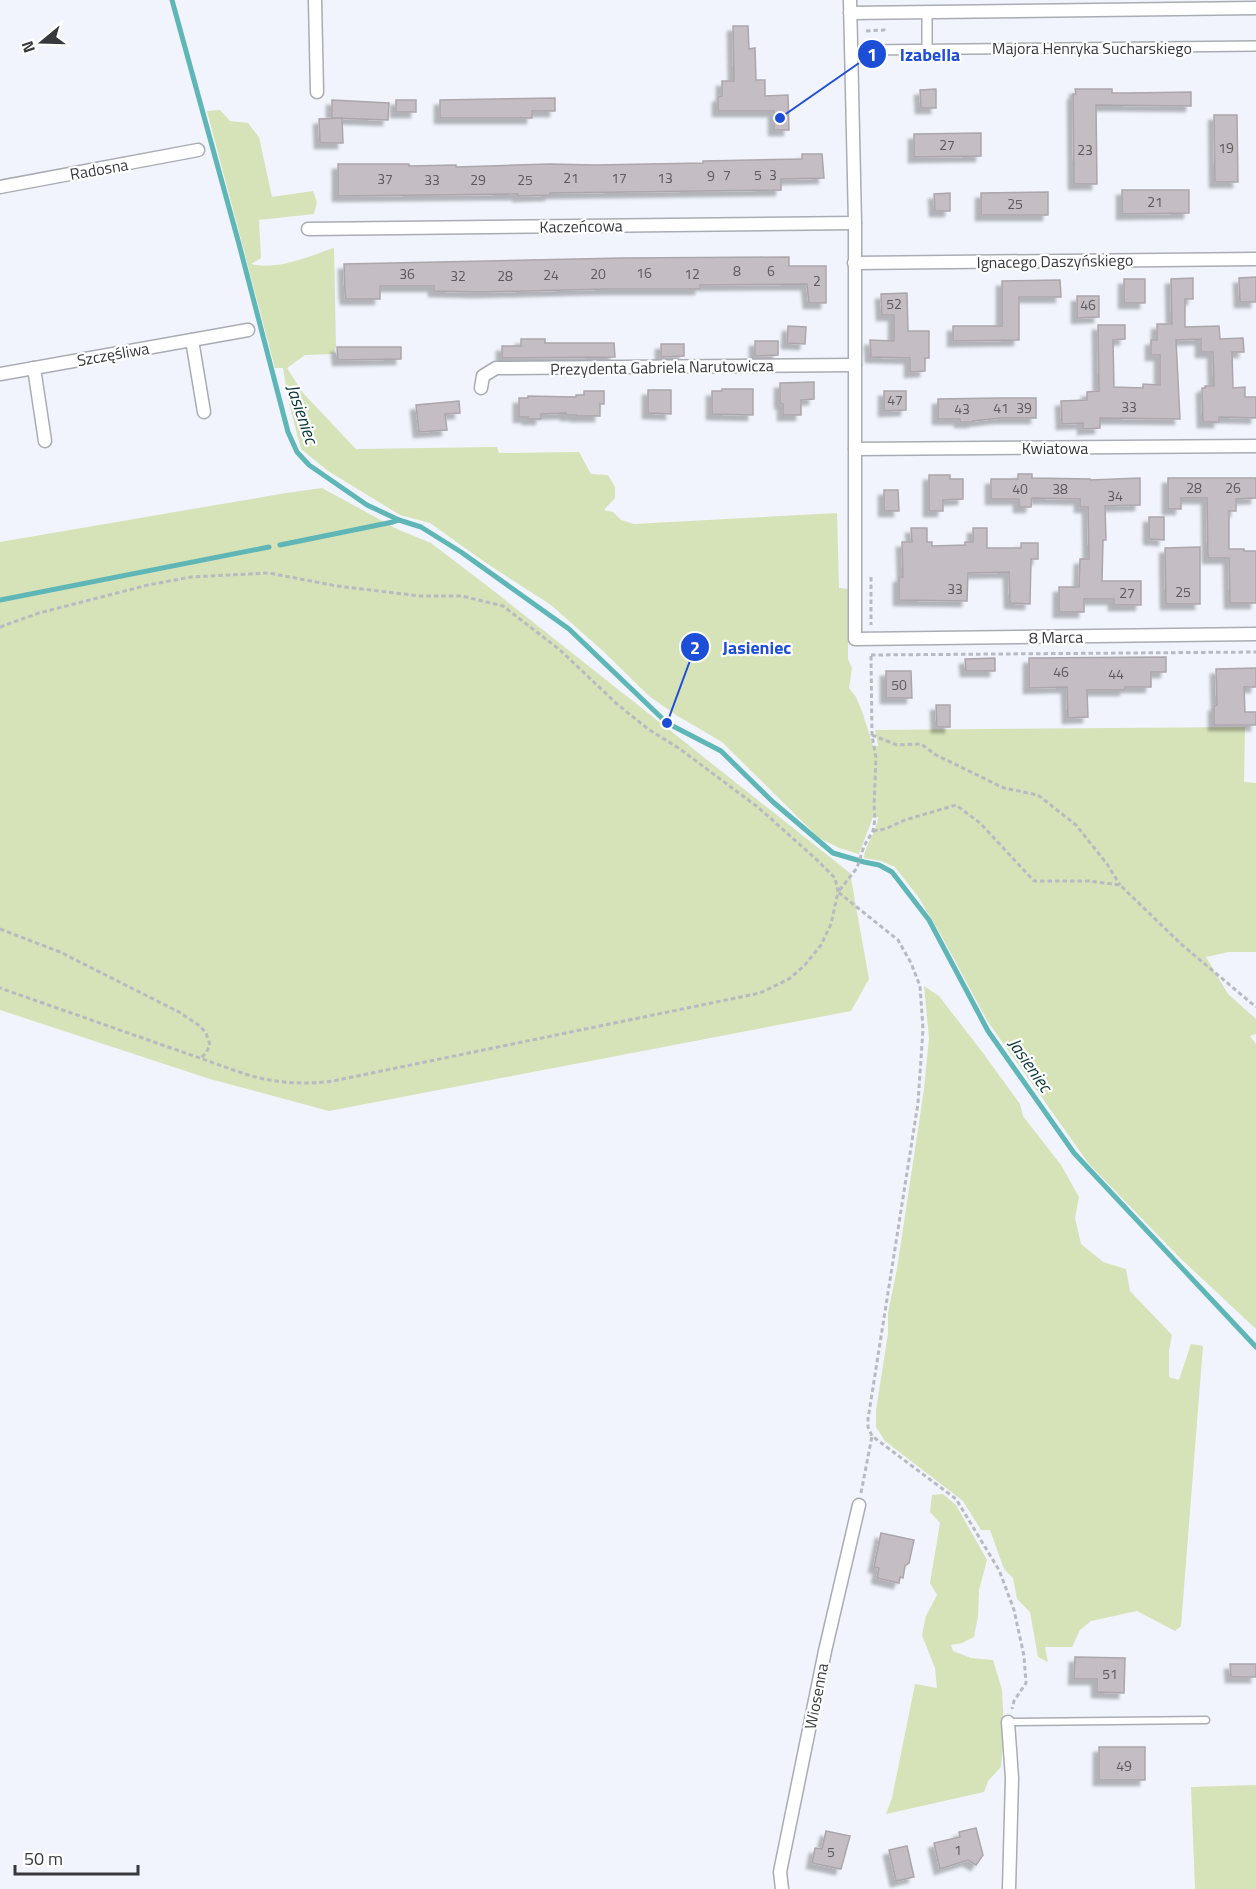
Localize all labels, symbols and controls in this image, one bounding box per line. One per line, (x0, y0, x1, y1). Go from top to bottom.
north arrow (12, 12, 72, 72)
callout: Izabella (857, 36, 972, 72)
street label: Majora Henryka Sucharskiego (992, 36, 1192, 60)
text: N (15, 38, 41, 56)
text: 1 (867, 41, 877, 68)
text: Izabella (900, 41, 960, 68)
house number: 27 (939, 134, 955, 155)
house number: 19 (1218, 137, 1234, 158)
house number: 23 (1077, 139, 1093, 160)
street label: Radosna (68, 152, 130, 186)
house number: 7 (723, 164, 731, 185)
house number: 5 (754, 164, 762, 185)
house number: 3 (769, 164, 777, 185)
house number: 9 (707, 165, 715, 186)
house number: 21 (563, 167, 579, 188)
house number: 17 (611, 167, 627, 188)
house number: 13 (657, 167, 673, 188)
house number: 37 (377, 168, 393, 189)
house number: 33 (424, 169, 440, 190)
house number: 29 (470, 169, 486, 190)
house number: 25 (517, 169, 533, 190)
house number: 21 (1147, 191, 1163, 212)
house number: 25 (1007, 193, 1023, 214)
street label: Kaczeńcowa (539, 213, 623, 239)
street label: Ignacego Daszyńskiego (977, 248, 1133, 274)
house number: 8 (733, 260, 741, 281)
house number: 6 (767, 260, 775, 281)
house number: 16 (636, 262, 652, 283)
house number: 36 (399, 263, 415, 284)
house number: 20 (590, 263, 606, 284)
house number: 12 (684, 263, 700, 284)
house number: 24 (543, 264, 559, 285)
house number: 32 (450, 265, 466, 286)
house number: 28 (497, 265, 513, 286)
house number: 2 (813, 270, 821, 291)
house number: 52 (886, 293, 902, 314)
house number: 46 (1080, 294, 1096, 315)
street label: Szczęśliwa (75, 336, 151, 372)
street label: Prezydenta Gabriela Narutowicza (550, 353, 774, 381)
water label: Jasieniec (280, 380, 326, 449)
house number: 47 (887, 389, 903, 410)
house number: 33 (1121, 396, 1137, 417)
house number: 41 (993, 397, 1009, 418)
house number: 39 (1016, 397, 1032, 418)
house number: 43 (954, 398, 970, 419)
street label: Kwiatowa (1022, 436, 1088, 460)
house number: 28 (1186, 477, 1202, 498)
house number: 26 (1225, 477, 1241, 498)
house number: 40 (1012, 478, 1028, 499)
house number: 38 (1052, 478, 1068, 499)
house number: 34 (1107, 485, 1123, 506)
house number: 33 (947, 578, 963, 599)
house number: 25 (1175, 581, 1191, 602)
house number: 27 (1119, 582, 1135, 603)
street label: 8 Marca (1029, 625, 1083, 649)
callout: Jasieniec (680, 629, 803, 665)
text: 2 (690, 634, 700, 661)
text: Jasieniec (723, 634, 791, 661)
house number: 46 (1053, 661, 1069, 682)
house number: 44 (1108, 663, 1124, 684)
house number: 50 (891, 674, 907, 695)
water label: Jasieniec (1002, 1032, 1060, 1099)
street label: Wiosenna (798, 1661, 834, 1731)
house number: 51 (1102, 1663, 1118, 1684)
house number: 49 (1116, 1755, 1132, 1776)
scale bar (15, 1838, 138, 1876)
house number: 1 (954, 1839, 962, 1860)
house number: 5 (827, 1841, 835, 1862)
text: 50 m (24, 1845, 63, 1872)

